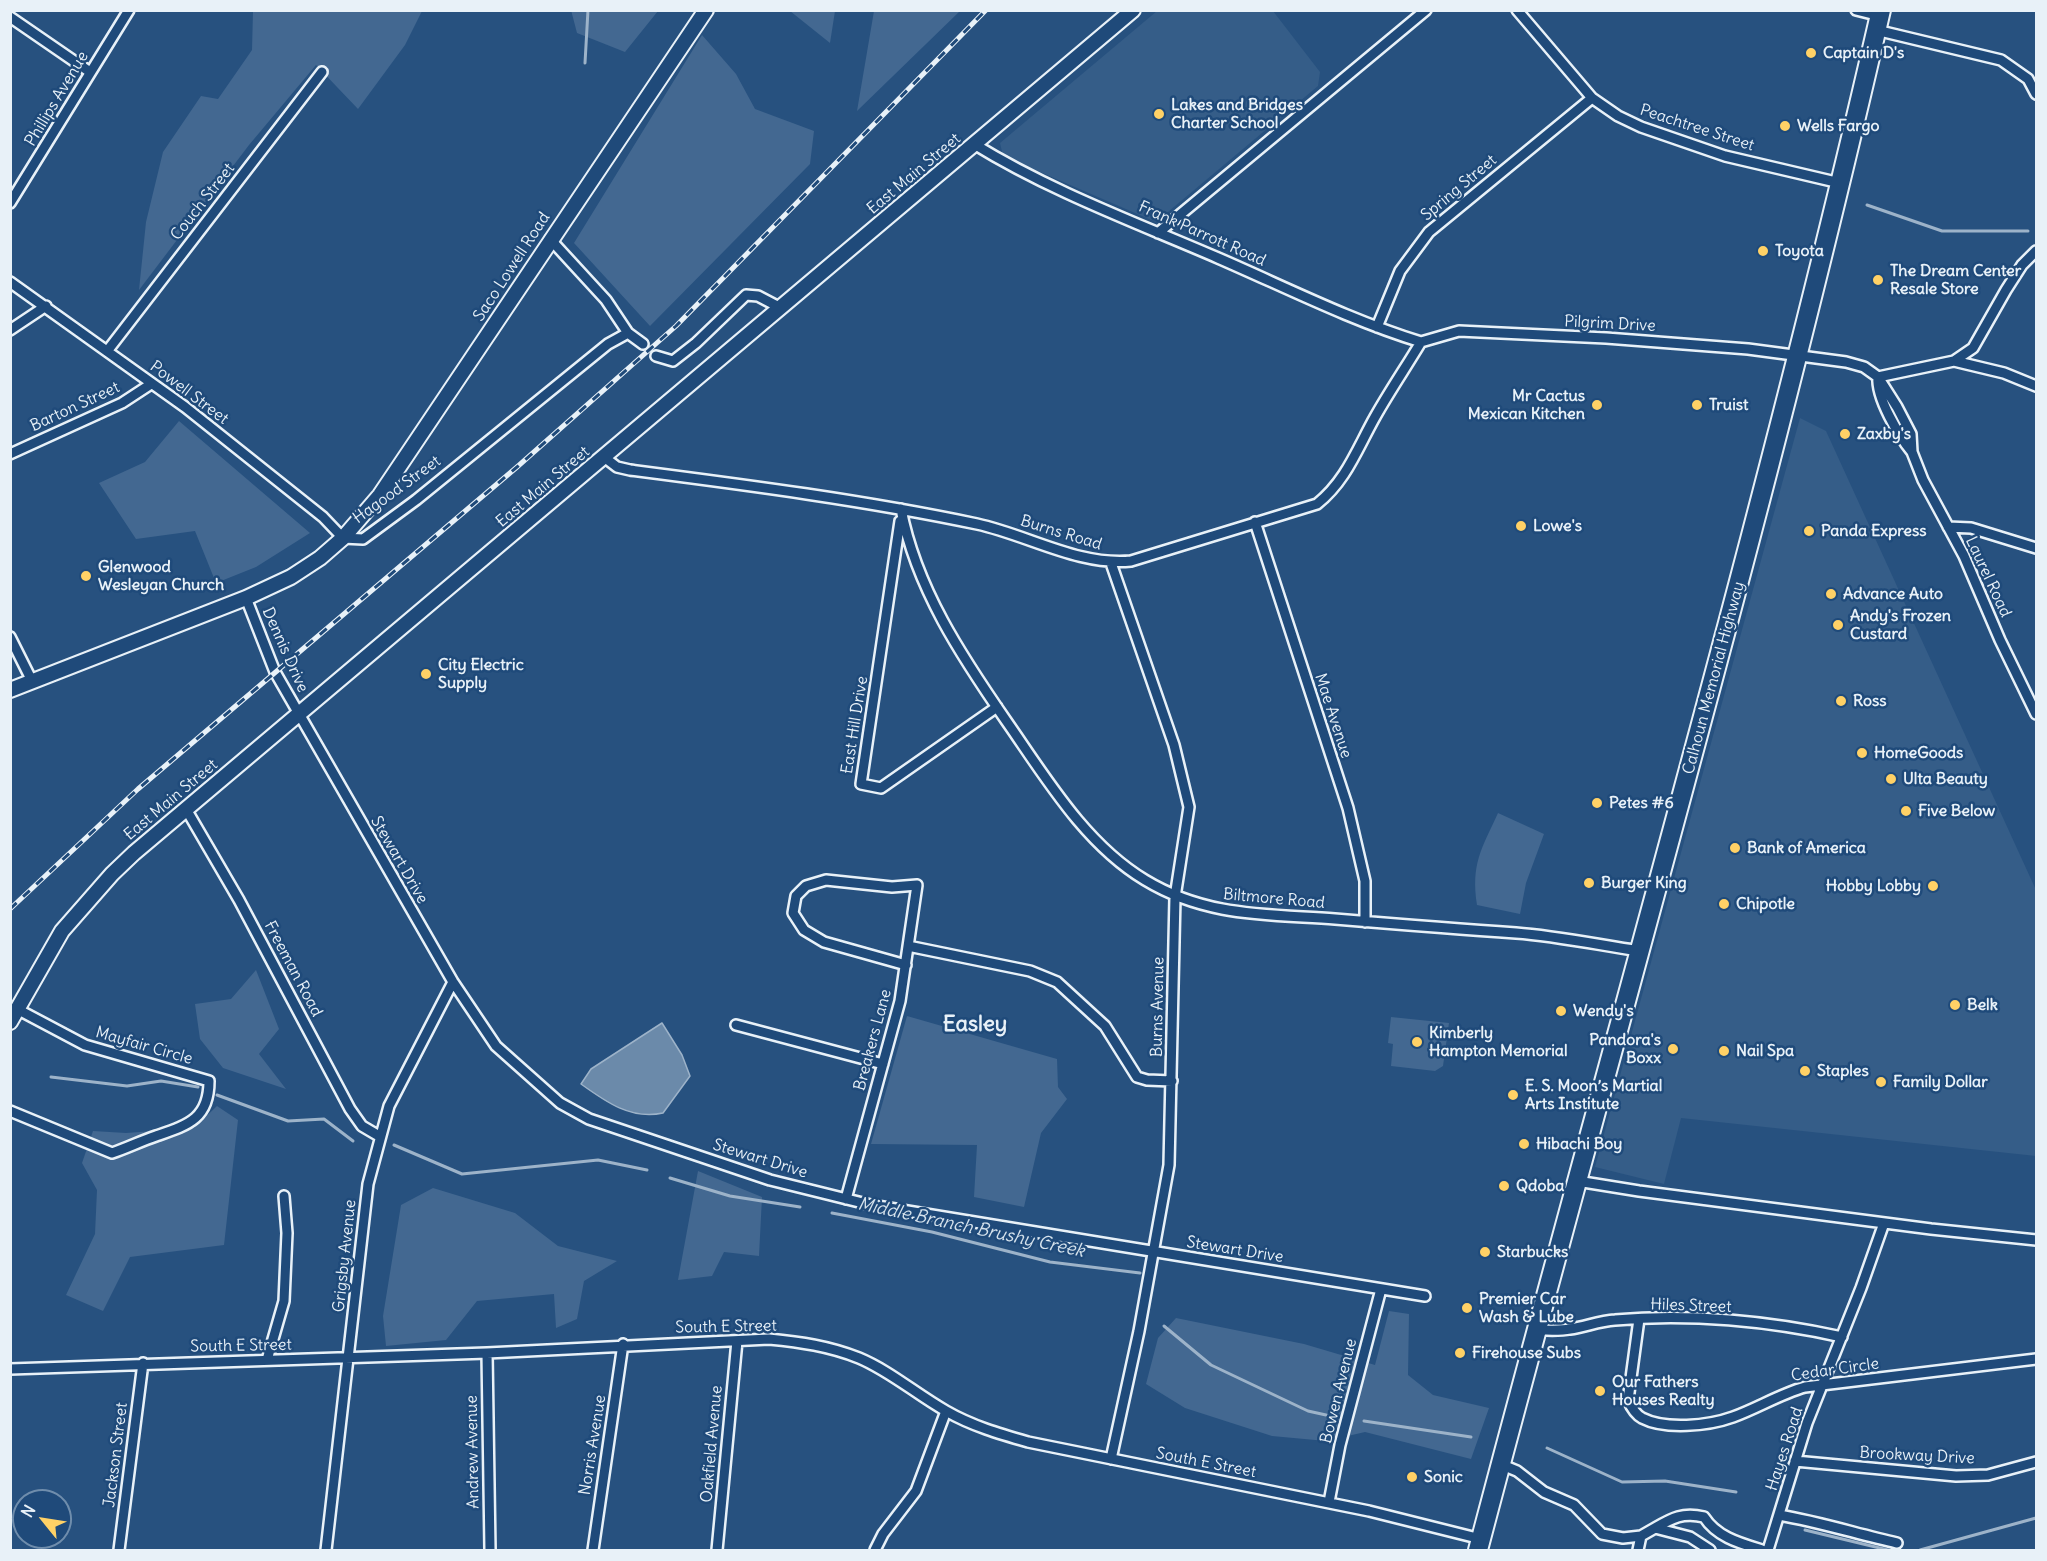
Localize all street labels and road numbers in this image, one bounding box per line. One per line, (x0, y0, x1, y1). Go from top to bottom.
street label: Phillips Avenue (21, 48, 93, 150)
street label: Peachtree Street (1637, 100, 1757, 156)
street label: East Main Street (863, 129, 965, 219)
street label: Spring Street (1417, 151, 1501, 225)
street label: Couch Street (167, 160, 239, 244)
street label: Frank Parrott Road (1135, 197, 1269, 271)
street label: Saco Lowell Road (470, 209, 554, 325)
street label: Pilgrim Drive (1564, 312, 1656, 336)
street label: Powell Street (146, 357, 232, 429)
street label: Barton Street (27, 378, 123, 436)
street label: East Main Street (492, 442, 594, 532)
street label: Hagood Street (350, 452, 444, 528)
street label: Burns Road (1018, 512, 1104, 554)
street label: Laurel Road (1961, 534, 2015, 620)
street label: Calhoun Memorial Highway (1679, 580, 1749, 776)
street label: Dennis Drive (258, 605, 312, 695)
street label: Mae Avenue (1310, 671, 1356, 761)
street label: East Hill Drive (838, 675, 872, 775)
street label: East Main Street (120, 755, 222, 845)
street label: Stewart Drive (366, 813, 432, 907)
street label: Biltmore Road (1222, 885, 1326, 913)
street label: Freeman Road (260, 918, 326, 1020)
street label: Burns Avenue (1148, 957, 1168, 1057)
street label: Breakers Lane (850, 987, 896, 1093)
street label: Mayfair Circle (93, 1023, 195, 1069)
street label: Stewart Drive (710, 1136, 810, 1182)
street label: Grigsby Avenue (330, 1199, 360, 1313)
street label: Stewart Drive (1185, 1233, 1285, 1267)
street label: Hiles Street (1650, 1295, 1732, 1317)
street label: South E Street (675, 1317, 777, 1337)
street label: South E Street (190, 1336, 292, 1356)
street label: Bowen Avenue (1317, 1337, 1361, 1445)
street label: Cedar Circle (1790, 1354, 1880, 1386)
street label: Oakfield Avenue (697, 1385, 727, 1503)
street label: Norris Avenue (576, 1393, 610, 1497)
street label: Andrew Avenue (462, 1395, 484, 1509)
street label: Jackson Street (100, 1401, 132, 1509)
street label: Hayes Road (1762, 1405, 1808, 1493)
street label: Brookway Drive (1859, 1443, 1975, 1469)
street label: South E Street (1154, 1444, 1258, 1482)

